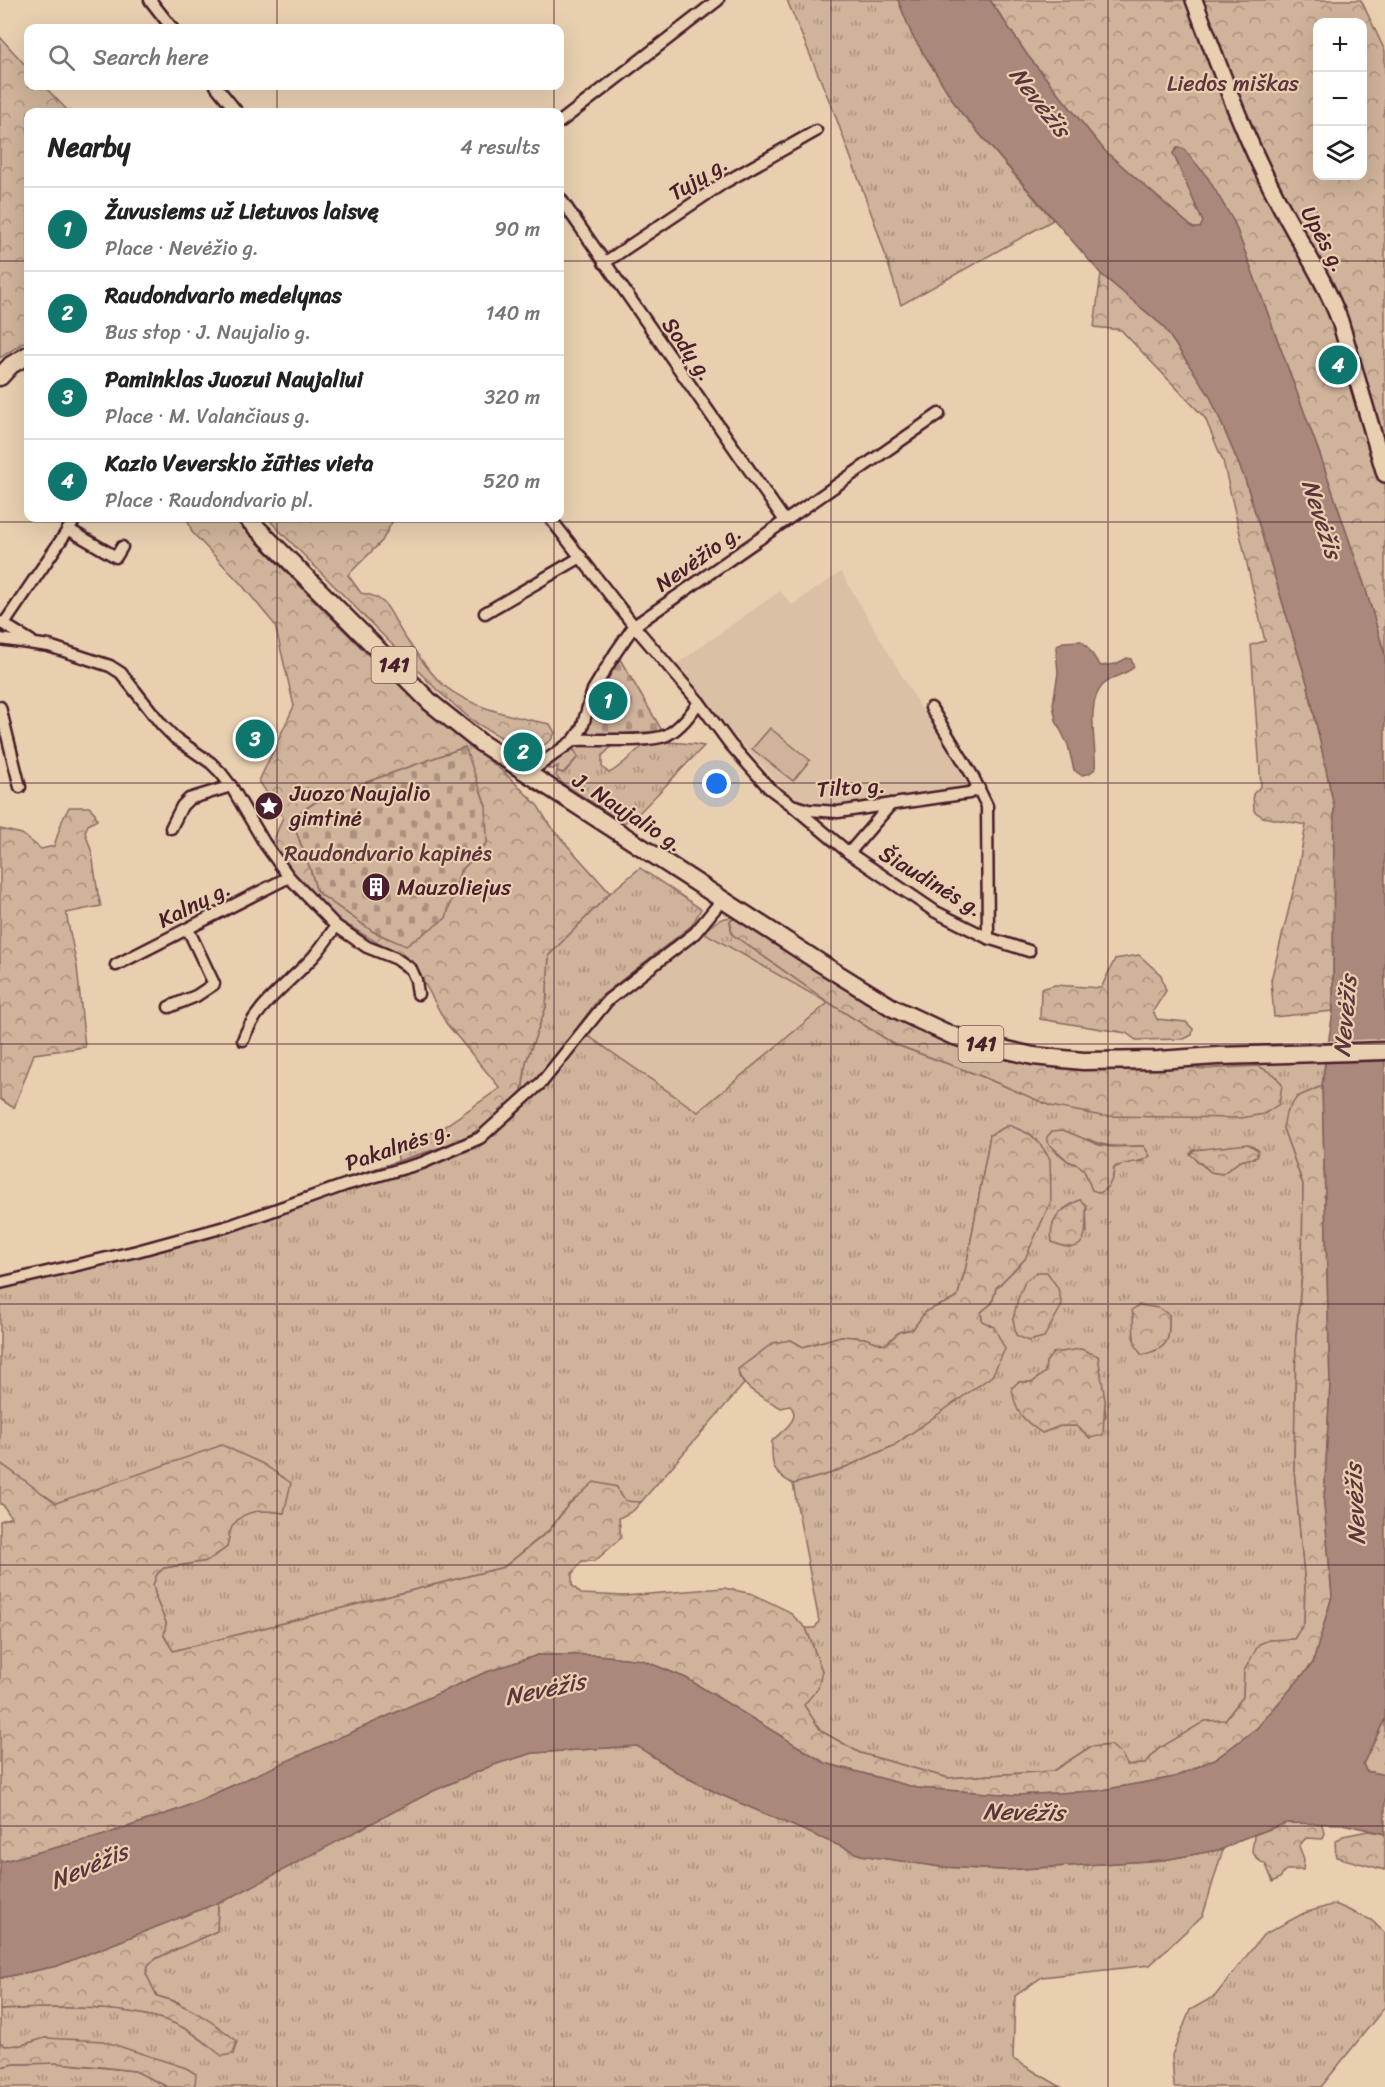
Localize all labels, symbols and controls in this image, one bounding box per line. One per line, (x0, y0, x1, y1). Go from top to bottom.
map controls (1313, 18, 1367, 180)
button: + (1313, 18, 1367, 72)
search box (24, 24, 564, 90)
text: Search here (93, 38, 209, 77)
icon: search (45, 41, 78, 74)
water label: Nevėžis (998, 57, 1083, 149)
park label: Liedos miškas (1167, 64, 1300, 103)
button: − (1313, 72, 1367, 126)
text: Nearby (48, 124, 130, 170)
button: layers (1313, 126, 1367, 180)
text: 4 results (460, 130, 540, 165)
street label: Tujų g. (660, 144, 736, 212)
text: Žuvusiems už Lietuvos laisvę (105, 192, 379, 231)
street label: Upės g. (1290, 198, 1358, 280)
text: 1 (63, 212, 72, 247)
text: 90 m (495, 212, 540, 247)
text: Place · Nevėžio g. (105, 231, 259, 266)
text: Raudondvario medelynas (105, 276, 342, 315)
text: 2 (62, 296, 73, 331)
text: 140 m (486, 296, 540, 331)
street label: Sodų g. (651, 308, 725, 390)
text: Bus stop · J. Naujalio g. (105, 315, 311, 350)
pin: 4 (1318, 342, 1358, 388)
text: Paminklas Juozui Naujaliui (105, 360, 363, 399)
text: 3 (62, 380, 73, 415)
text: 320 m (484, 380, 540, 415)
text: Place · M. Valančiaus g. (105, 399, 311, 434)
text: Kazio Veverskio žūties vieta (105, 444, 373, 483)
text: 4 (61, 464, 74, 499)
text: 520 m (483, 464, 540, 499)
water label: Nevėžis (1289, 474, 1355, 567)
text: Place · Raudondvario pl. (105, 483, 314, 518)
street label: Nevėžio g. (646, 514, 750, 602)
road number: 141 (372, 647, 416, 683)
pin: 1 (588, 678, 628, 724)
pin: 3 (236, 716, 274, 762)
pin: 2 (504, 730, 542, 774)
street label: J. Naujalio g. (564, 761, 692, 863)
street label: Tilto g. (815, 765, 887, 809)
your location (702, 769, 731, 798)
place label: Juozo Naujalio gimtinė (288, 774, 430, 838)
place icon: Juozo Naujalio gimtinė (253, 790, 285, 822)
park label: Raudondvario kapinės (284, 834, 492, 873)
street label: Šiaudinės g. (871, 834, 991, 928)
place label: Mauzoliejus (397, 868, 512, 907)
street label: Kalnų g. (150, 869, 238, 939)
building icon: Mauzoliejus (360, 871, 392, 903)
water label: Nevėžis (1321, 971, 1370, 1058)
road number: 141 (958, 1026, 1004, 1062)
street label: Pakalnės g. (340, 1110, 456, 1182)
water label: Nevėžis (1332, 1459, 1378, 1546)
water label: Nevėžis (501, 1659, 592, 1718)
water label: Nevėžis (983, 1790, 1068, 1834)
water label: Nevėžis (43, 1830, 137, 1901)

